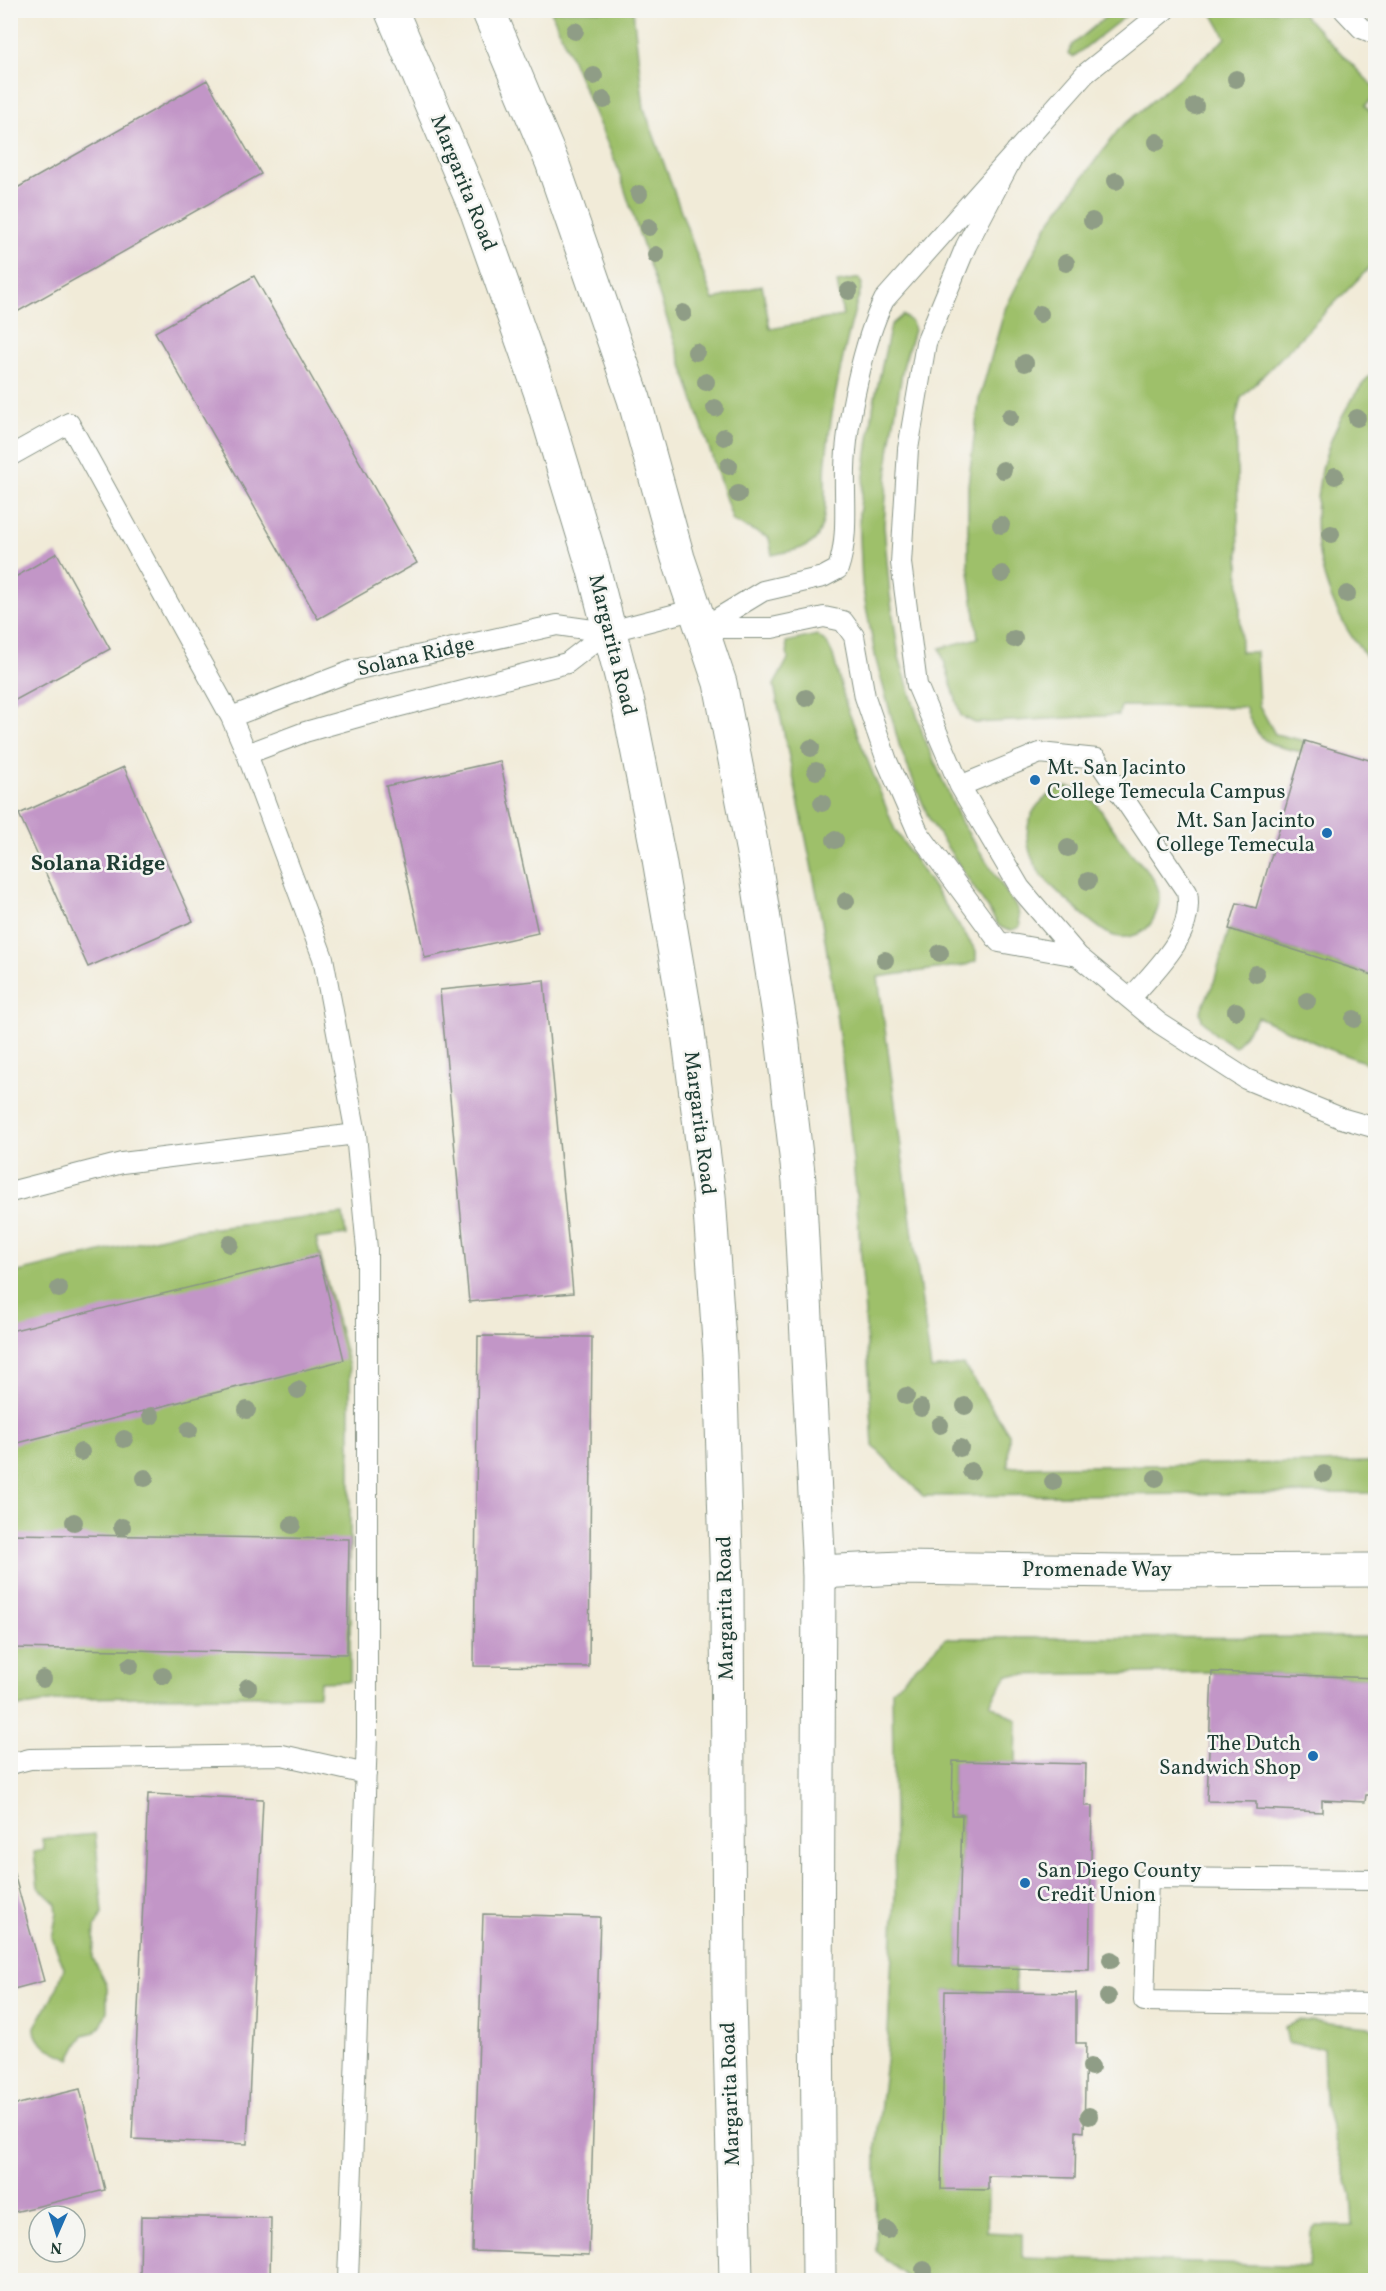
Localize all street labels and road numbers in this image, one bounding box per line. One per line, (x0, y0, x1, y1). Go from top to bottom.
street label: Margarita Road (422, 111, 504, 255)
street label: Margarita Road (580, 571, 644, 719)
street label: Solana Ridge (354, 629, 478, 685)
street label: Margarita Road (676, 1049, 722, 1197)
street label: Margarita Road (710, 1535, 742, 1681)
street label: Promenade Way (1022, 1556, 1173, 1585)
street label: Margarita Road (714, 2021, 748, 2167)

